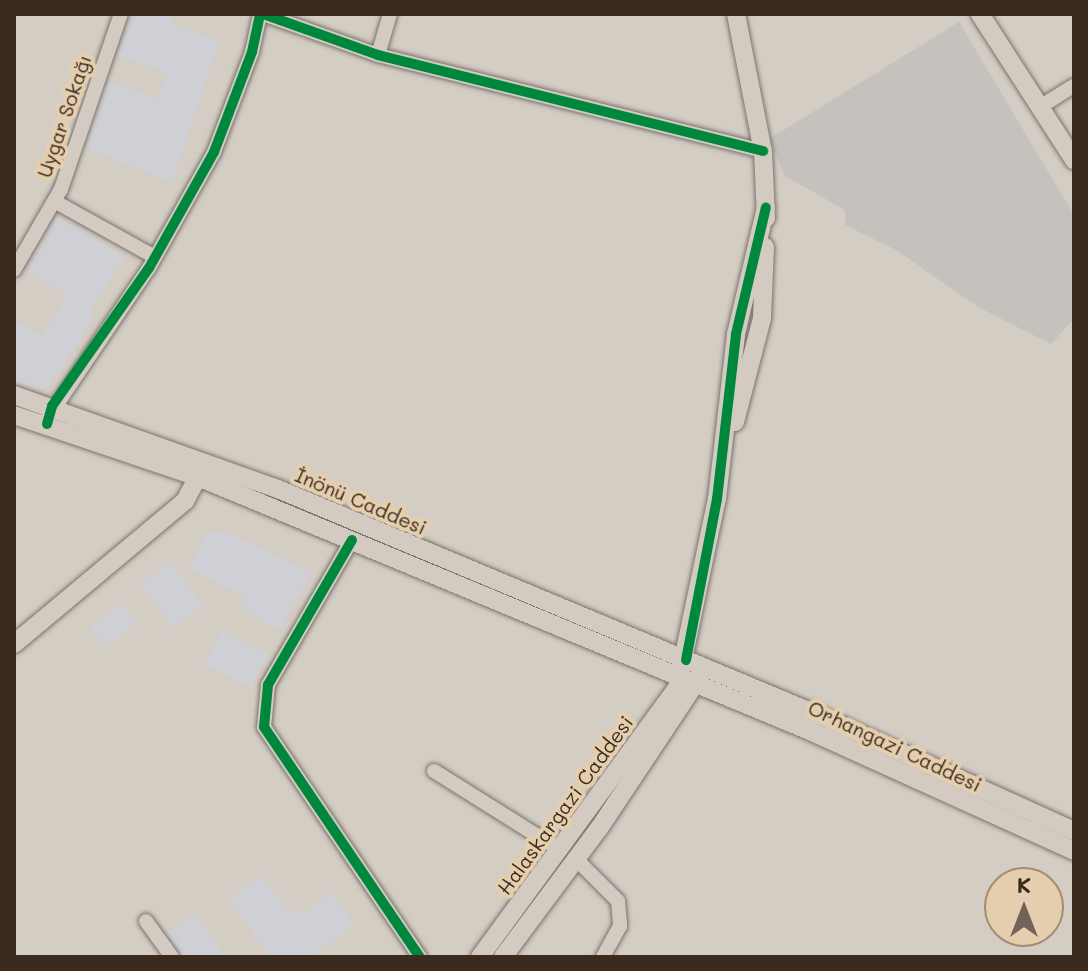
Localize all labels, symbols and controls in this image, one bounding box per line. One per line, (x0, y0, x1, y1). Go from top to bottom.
street label: Uygar Sokağı (32, 51, 96, 181)
street label: İnönü Caddesi (292, 463, 430, 539)
street label: Orhangazi Caddesi (804, 695, 986, 797)
street label: Halaskargazi Caddesi (492, 711, 638, 899)
north arrow (984, 867, 1064, 947)
text: K (1017, 870, 1031, 899)

